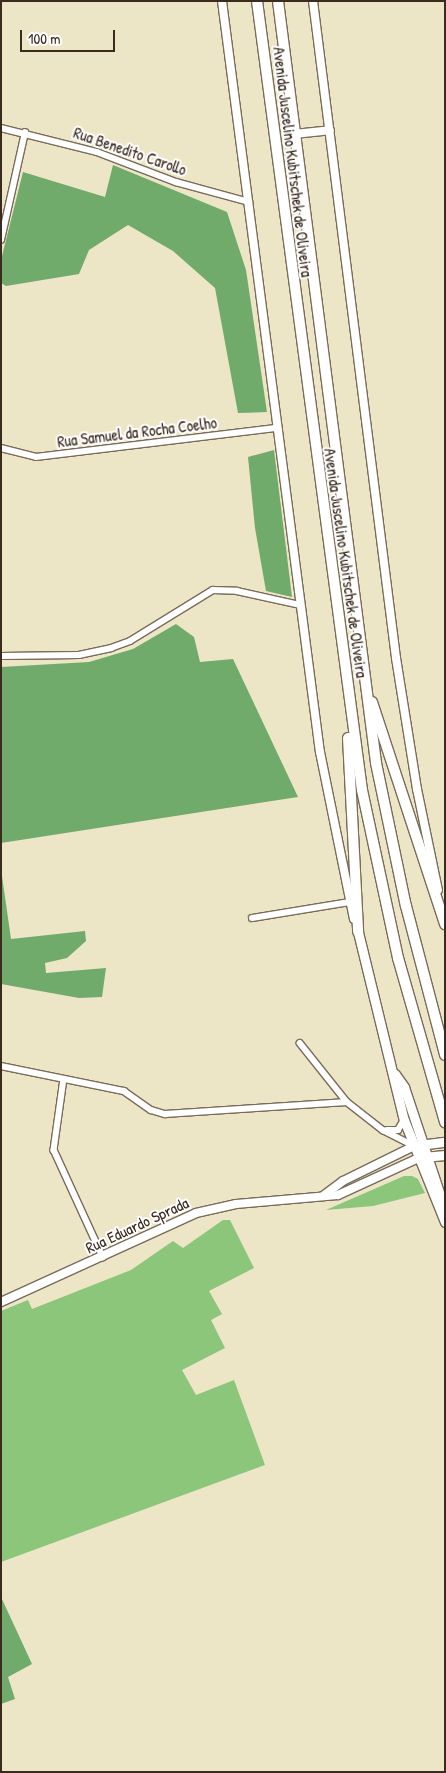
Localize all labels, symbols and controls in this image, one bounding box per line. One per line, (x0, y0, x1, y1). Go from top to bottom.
scale bar (22, 20, 118, 52)
text: 100 m (28, 28, 61, 49)
street label: Avenida Juscelino Kubitschek de Oliveira (269, 46, 317, 278)
street label: Rua Benedito Carollo (71, 123, 189, 179)
street label: Rua Samuel da Rocha Coelho (56, 413, 218, 451)
street label: Avenida Juscelino Kubitschek de Oliveira (320, 447, 372, 679)
street label: Rua Eduardo Sprada (83, 1193, 191, 1257)

